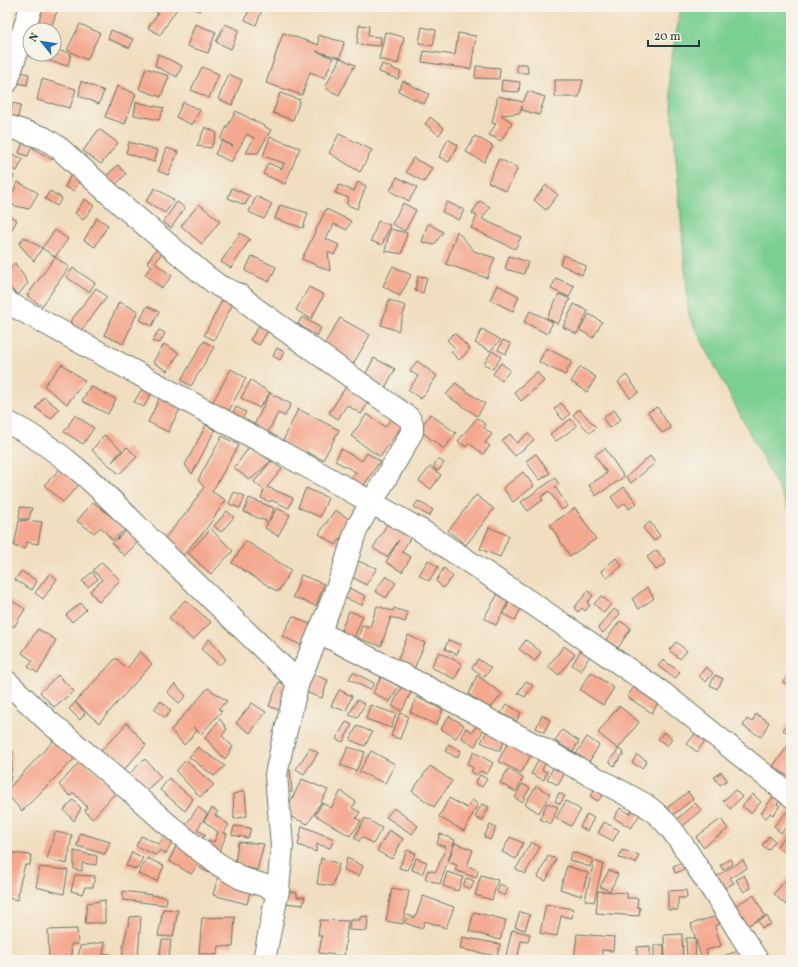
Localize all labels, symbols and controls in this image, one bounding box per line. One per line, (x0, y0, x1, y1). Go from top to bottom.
north arrow (22, 22, 62, 62)
scale bar (648, 22, 699, 48)
text: 20 m (654, 29, 681, 45)
text: N (26, 31, 43, 45)

